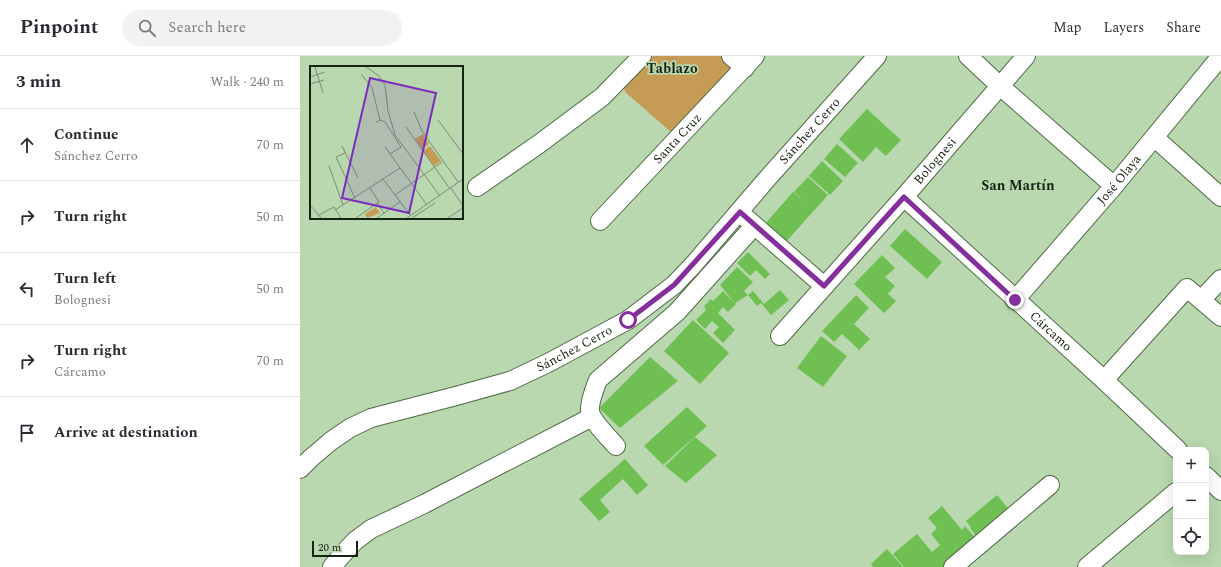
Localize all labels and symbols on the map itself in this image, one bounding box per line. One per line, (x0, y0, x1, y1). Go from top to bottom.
district label: Tablazo (646, 58, 698, 79)
inset map (310, 66, 463, 219)
street label: Sánchez Cerro (774, 93, 845, 169)
street label: Santa Cruz (648, 109, 706, 169)
street label: Bolognesi (909, 133, 961, 189)
street label: José Olaya (1092, 150, 1146, 209)
district label: San Martín (981, 175, 1055, 196)
route end (1006, 291, 1024, 309)
street label: Cárcamo (1025, 306, 1077, 356)
route start (619, 311, 637, 329)
street label: Sánchez Cerro (533, 320, 616, 377)
scale bar (312, 539, 358, 558)

